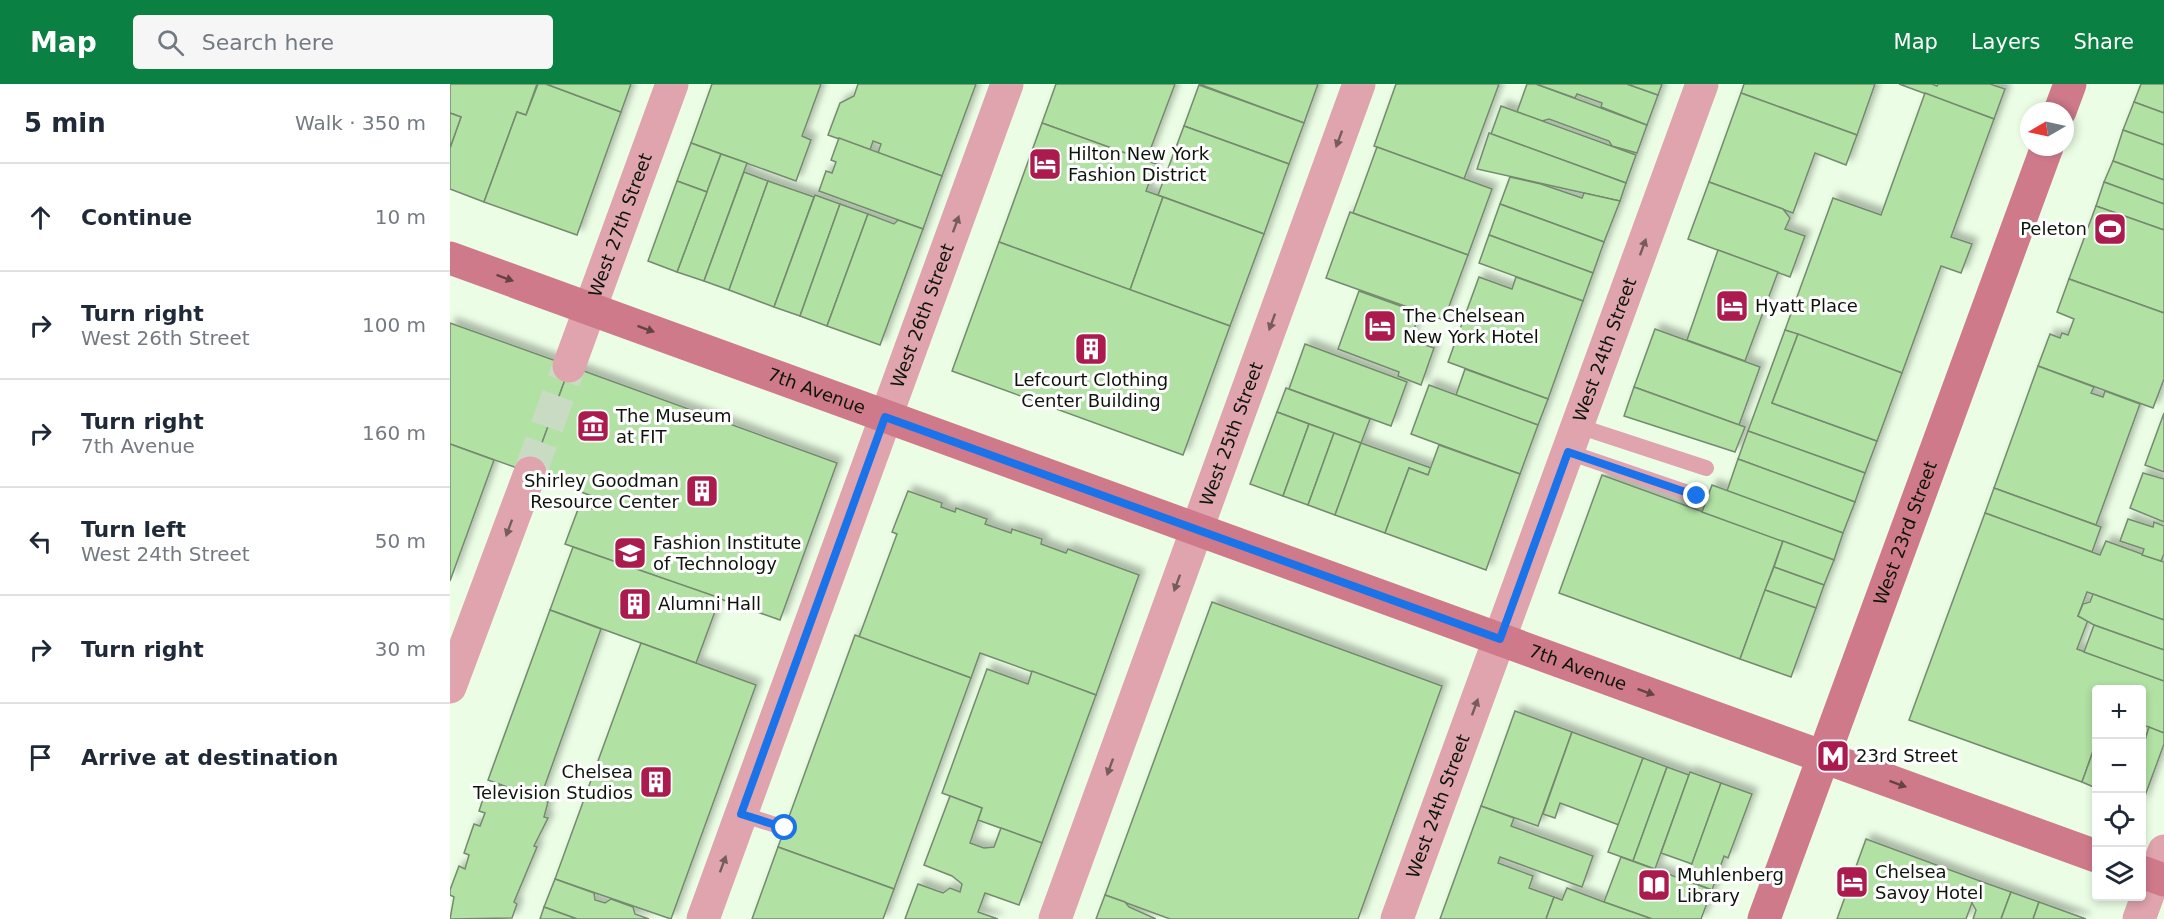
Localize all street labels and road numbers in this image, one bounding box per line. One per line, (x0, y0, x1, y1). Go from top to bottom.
street label: West 27th Street (584, 150, 656, 300)
street label: West 26th Street (886, 241, 958, 391)
street label: West 24th Street (1569, 275, 1640, 425)
street label: West 25th Street (1195, 359, 1267, 509)
street label: 7th Avenue (765, 363, 869, 418)
street label: West 23rd Street (1869, 458, 1941, 608)
street label: 7th Avenue (1526, 640, 1630, 695)
street label: West 24th Street (1402, 731, 1474, 881)

